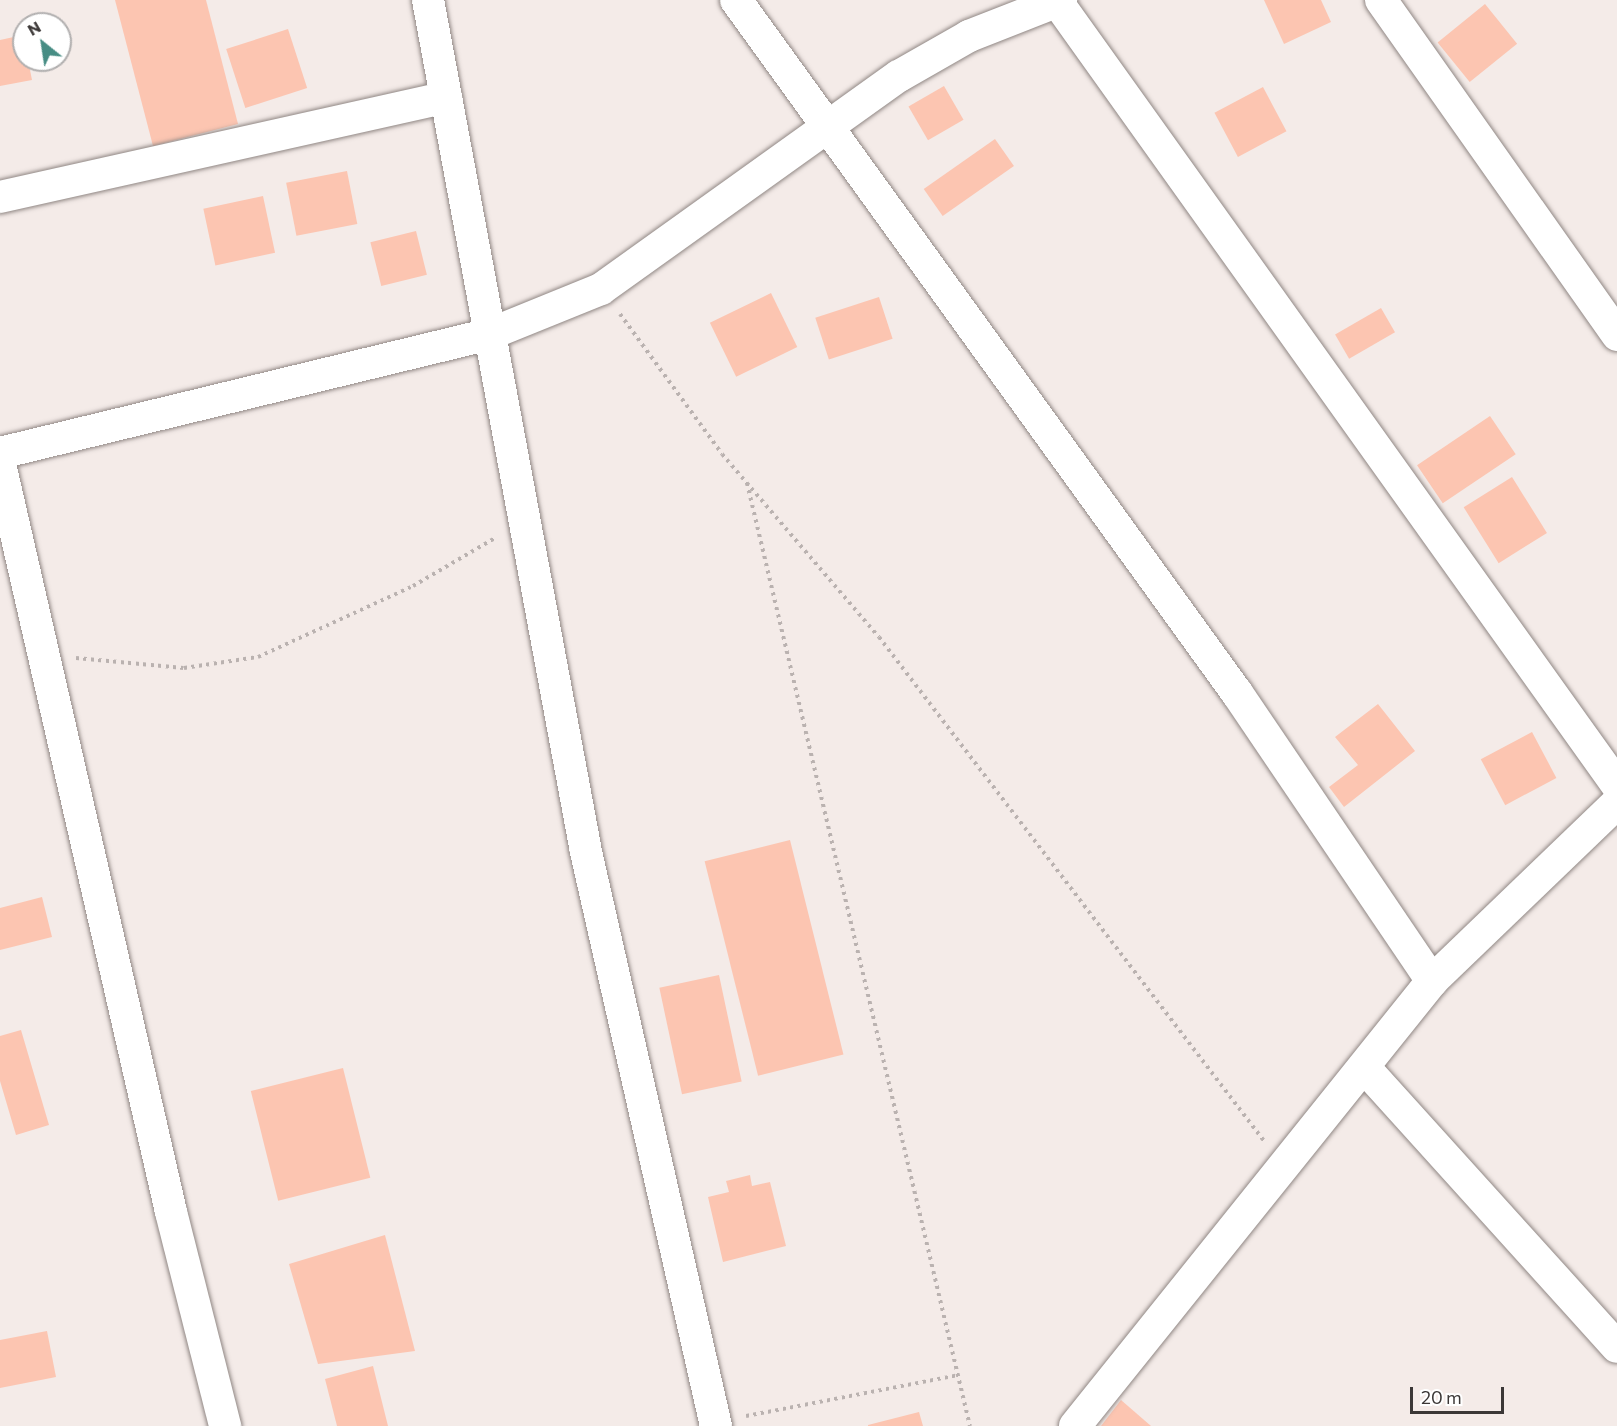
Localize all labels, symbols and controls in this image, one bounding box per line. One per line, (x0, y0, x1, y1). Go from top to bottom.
north arrow (12, 12, 72, 72)
text: N (24, 16, 44, 39)
scale bar (1413, 1375, 1508, 1413)
text: 20 m (1421, 1386, 1462, 1408)

